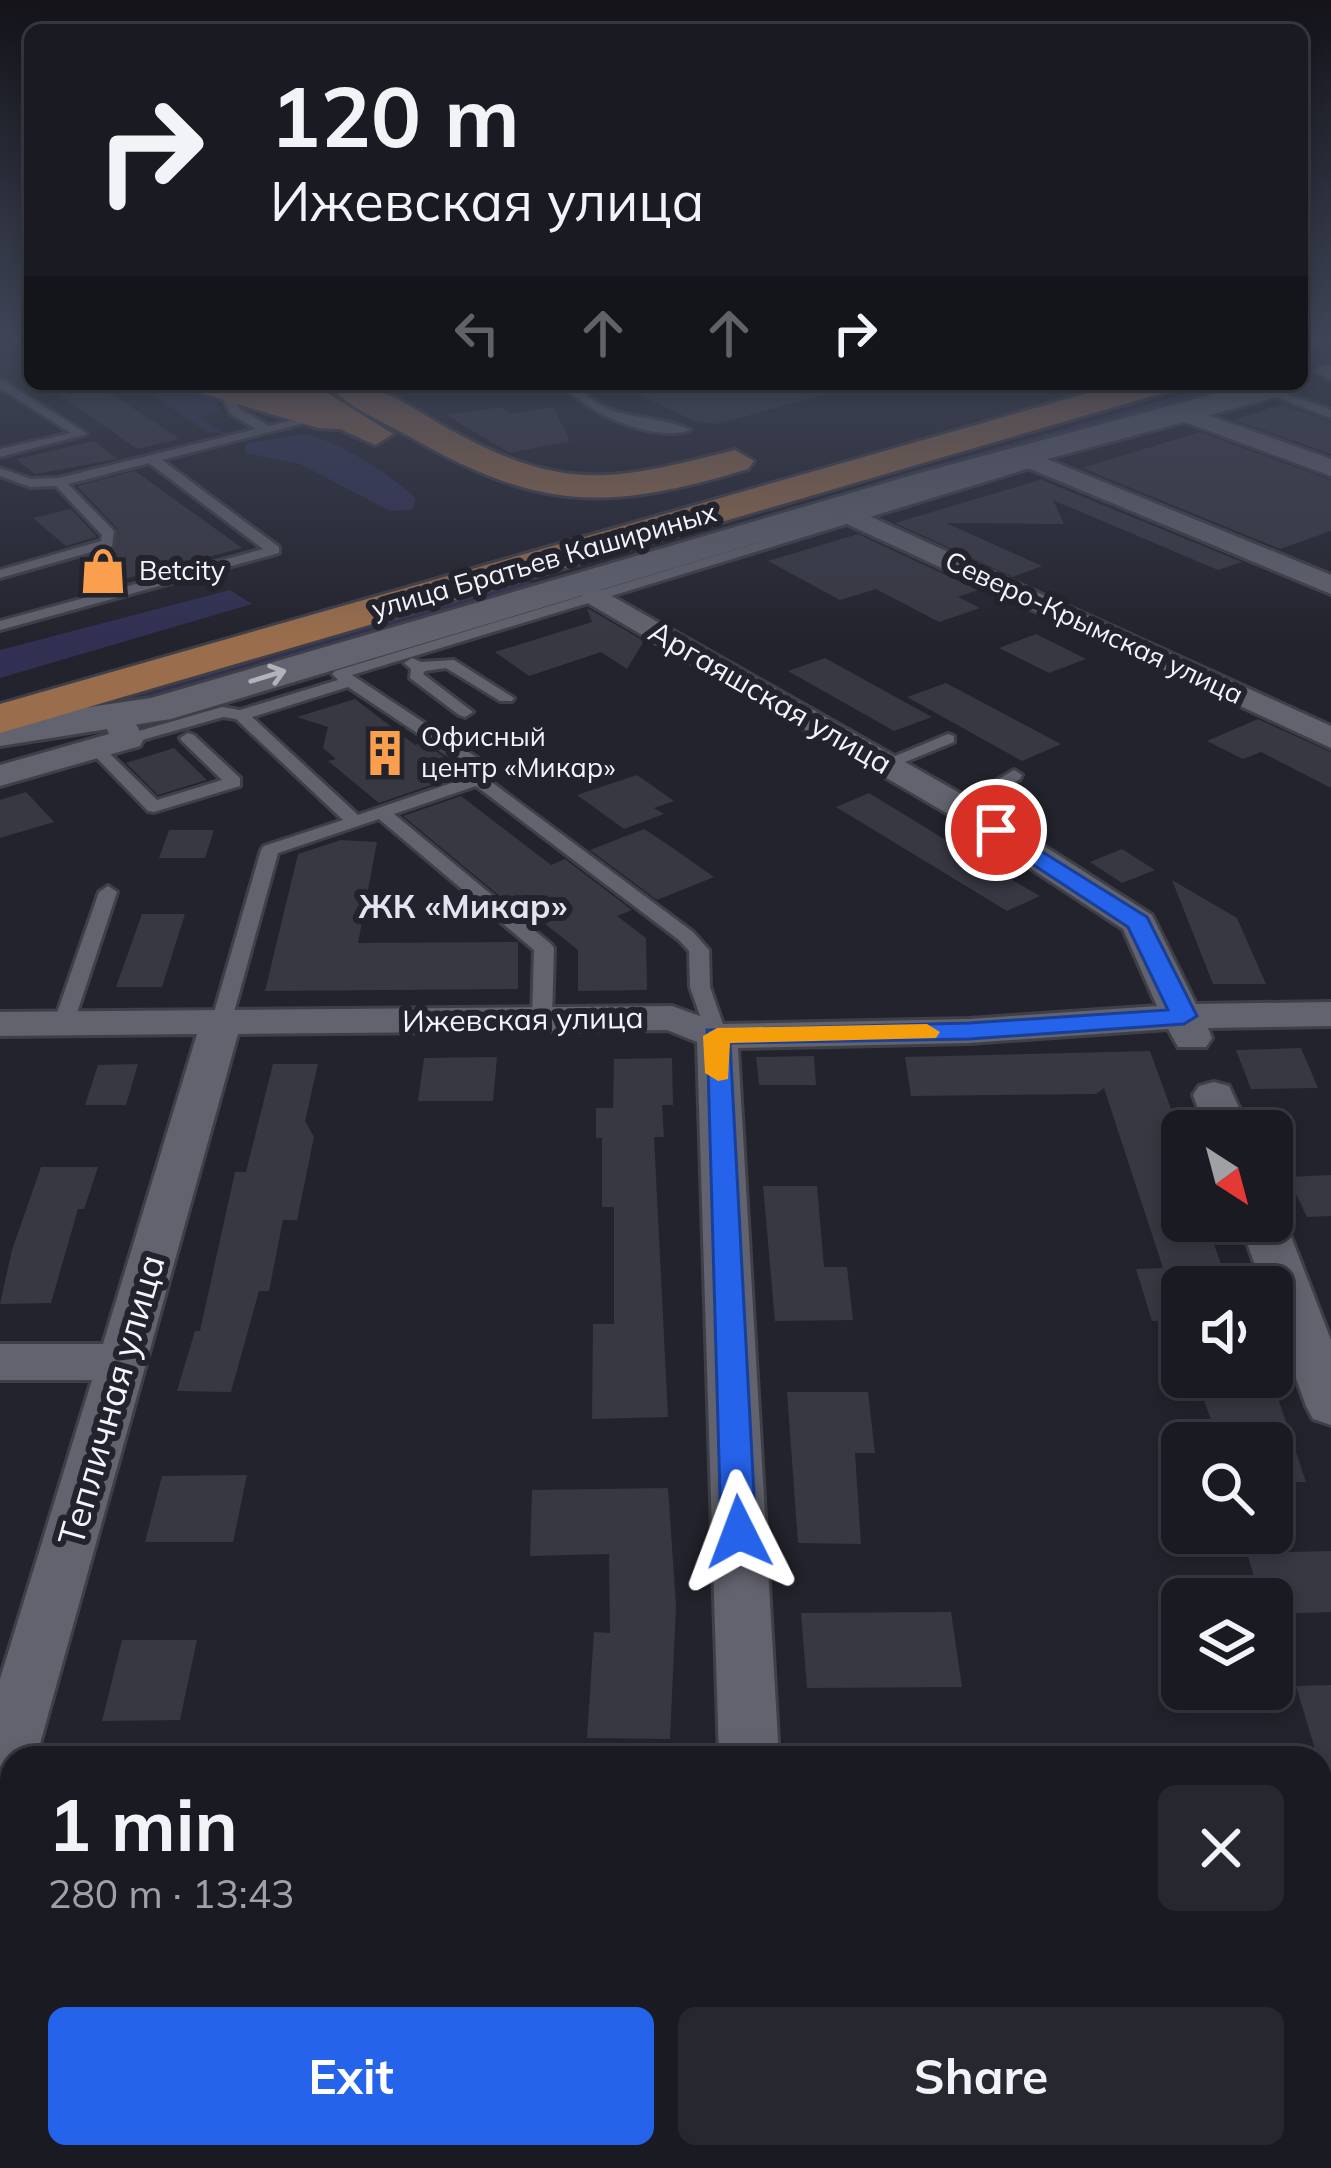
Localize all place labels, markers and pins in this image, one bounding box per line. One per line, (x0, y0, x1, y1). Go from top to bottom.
shop icon: Betcity (78, 546, 128, 596)
place label: Betcity (139, 553, 226, 587)
place label: Офисный центр «Микар» (421, 719, 615, 784)
building icon: Офисный центр «Микар» (360, 728, 410, 778)
pin (945, 779, 1047, 881)

